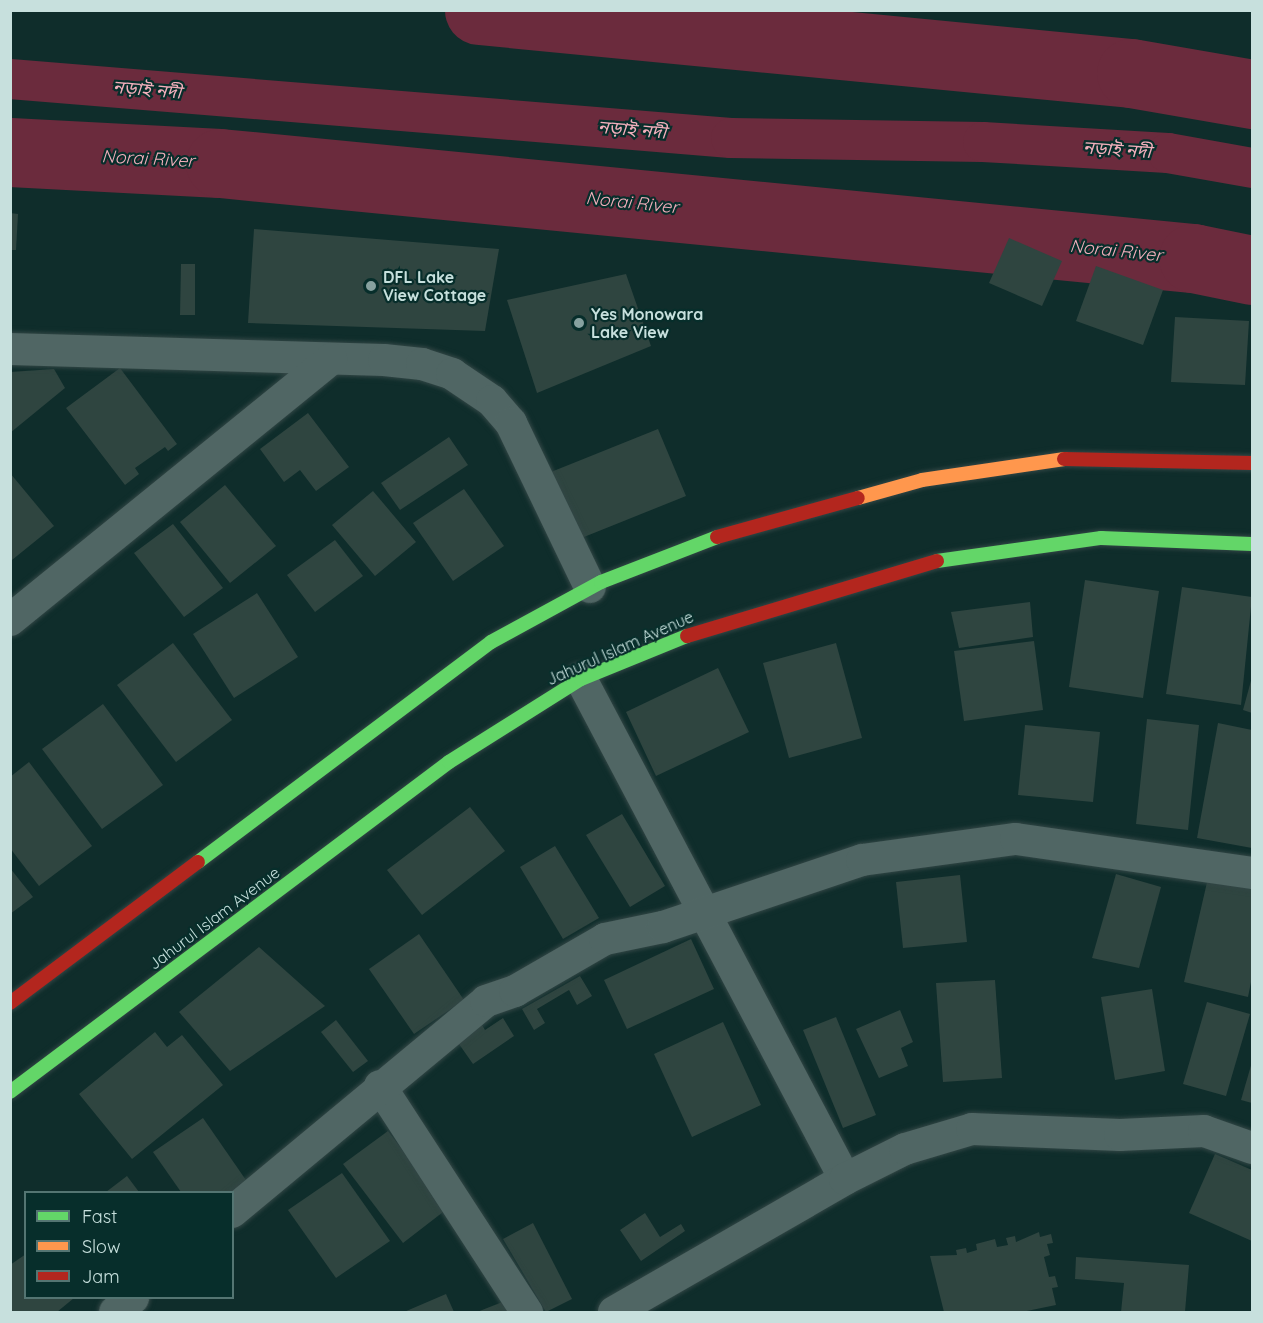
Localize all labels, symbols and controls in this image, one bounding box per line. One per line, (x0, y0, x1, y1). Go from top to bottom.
water label: নড়াই নদী (112, 76, 182, 104)
water label: নড়াই নদী (597, 116, 667, 144)
water label: নড়াই নদী (1082, 137, 1152, 163)
water label: Norai River (101, 146, 195, 172)
water label: Norai River (585, 187, 679, 219)
water label: Norai River (1069, 235, 1163, 267)
place label: DFL Lake View Cottage (383, 267, 486, 305)
marker: DFL Lake View Cottage (364, 279, 378, 293)
place label: Yes Monowara Lake View (591, 304, 703, 342)
marker: Yes Monowara Lake View (572, 316, 586, 330)
street label: Jahurul Islam Avenue (544, 607, 696, 689)
street label: Jahurul Islam Avenue (145, 863, 283, 973)
legend (24, 1191, 234, 1299)
text: Fast (82, 1205, 117, 1228)
text: Slow (82, 1235, 120, 1258)
text: Jam (82, 1265, 120, 1288)

